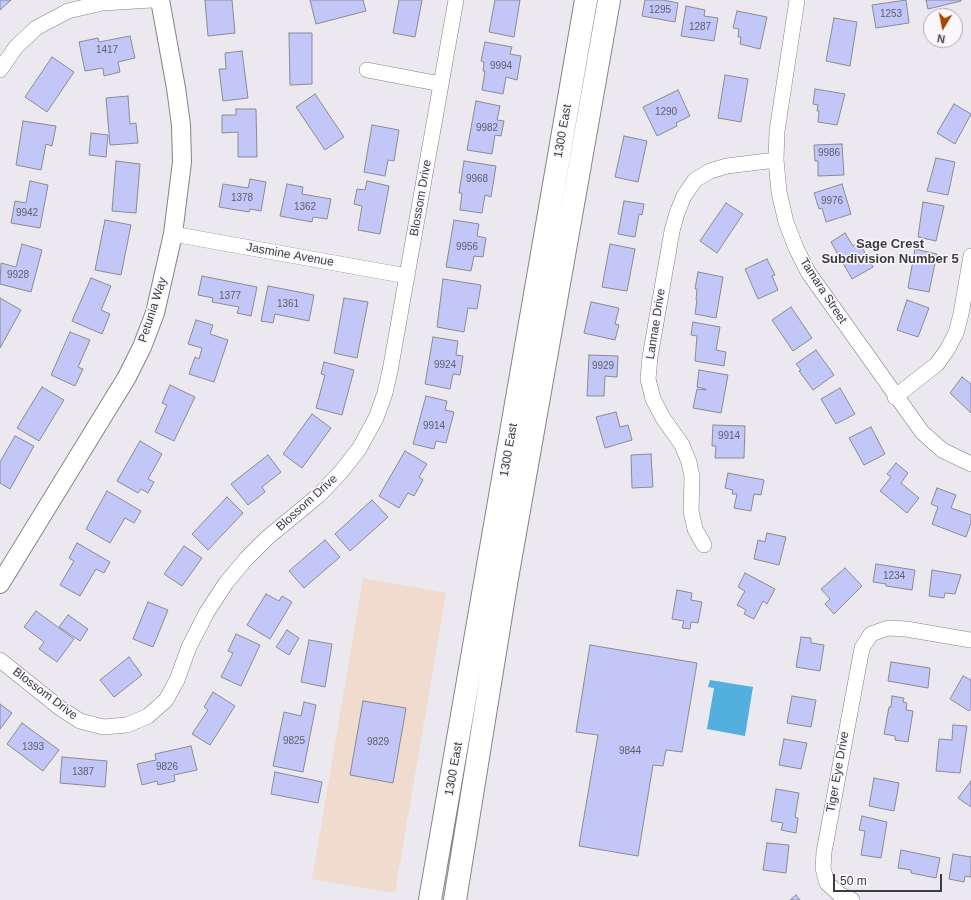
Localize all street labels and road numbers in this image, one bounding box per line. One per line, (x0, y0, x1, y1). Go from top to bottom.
street label: 1300 East (551, 103, 575, 159)
street label: Blossom Drive (407, 159, 435, 237)
street label: Jasmine Avenue (245, 240, 335, 270)
street label: Tamara Street (796, 255, 850, 327)
street label: Petunia Way (136, 276, 170, 344)
street label: Lannae Drive (643, 288, 669, 360)
street label: 1300 East (497, 422, 521, 478)
street label: Blossom Drive (273, 472, 341, 534)
street label: Blossom Drive (10, 665, 80, 723)
street label: Tiger Eye Drive (824, 730, 852, 814)
street label: 1300 East (442, 741, 466, 797)

